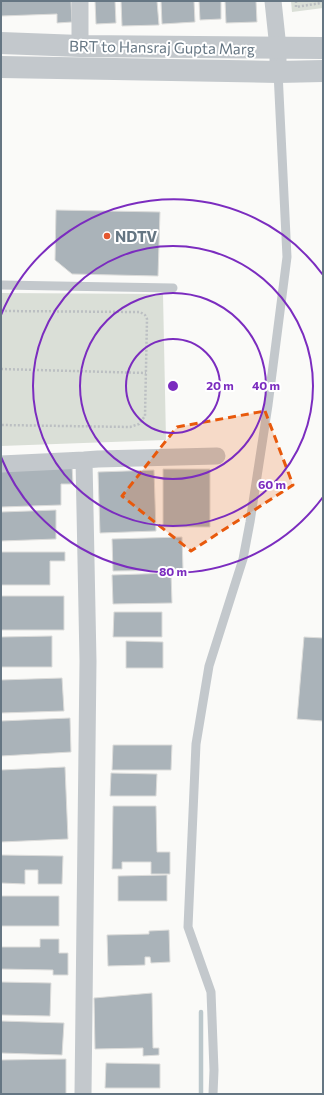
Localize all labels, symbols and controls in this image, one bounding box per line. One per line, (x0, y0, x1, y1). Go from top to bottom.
street label: BRT to Hansraj Gupta Marg (69, 36, 255, 58)
place label: NDTV (115, 227, 158, 245)
marker: NDTV (102, 231, 112, 241)
text: 20 m (206, 378, 234, 392)
text: 40 m (252, 378, 280, 392)
centre of rings (166, 379, 180, 393)
text: 60 m (258, 477, 286, 491)
text: 80 m (159, 564, 187, 578)

